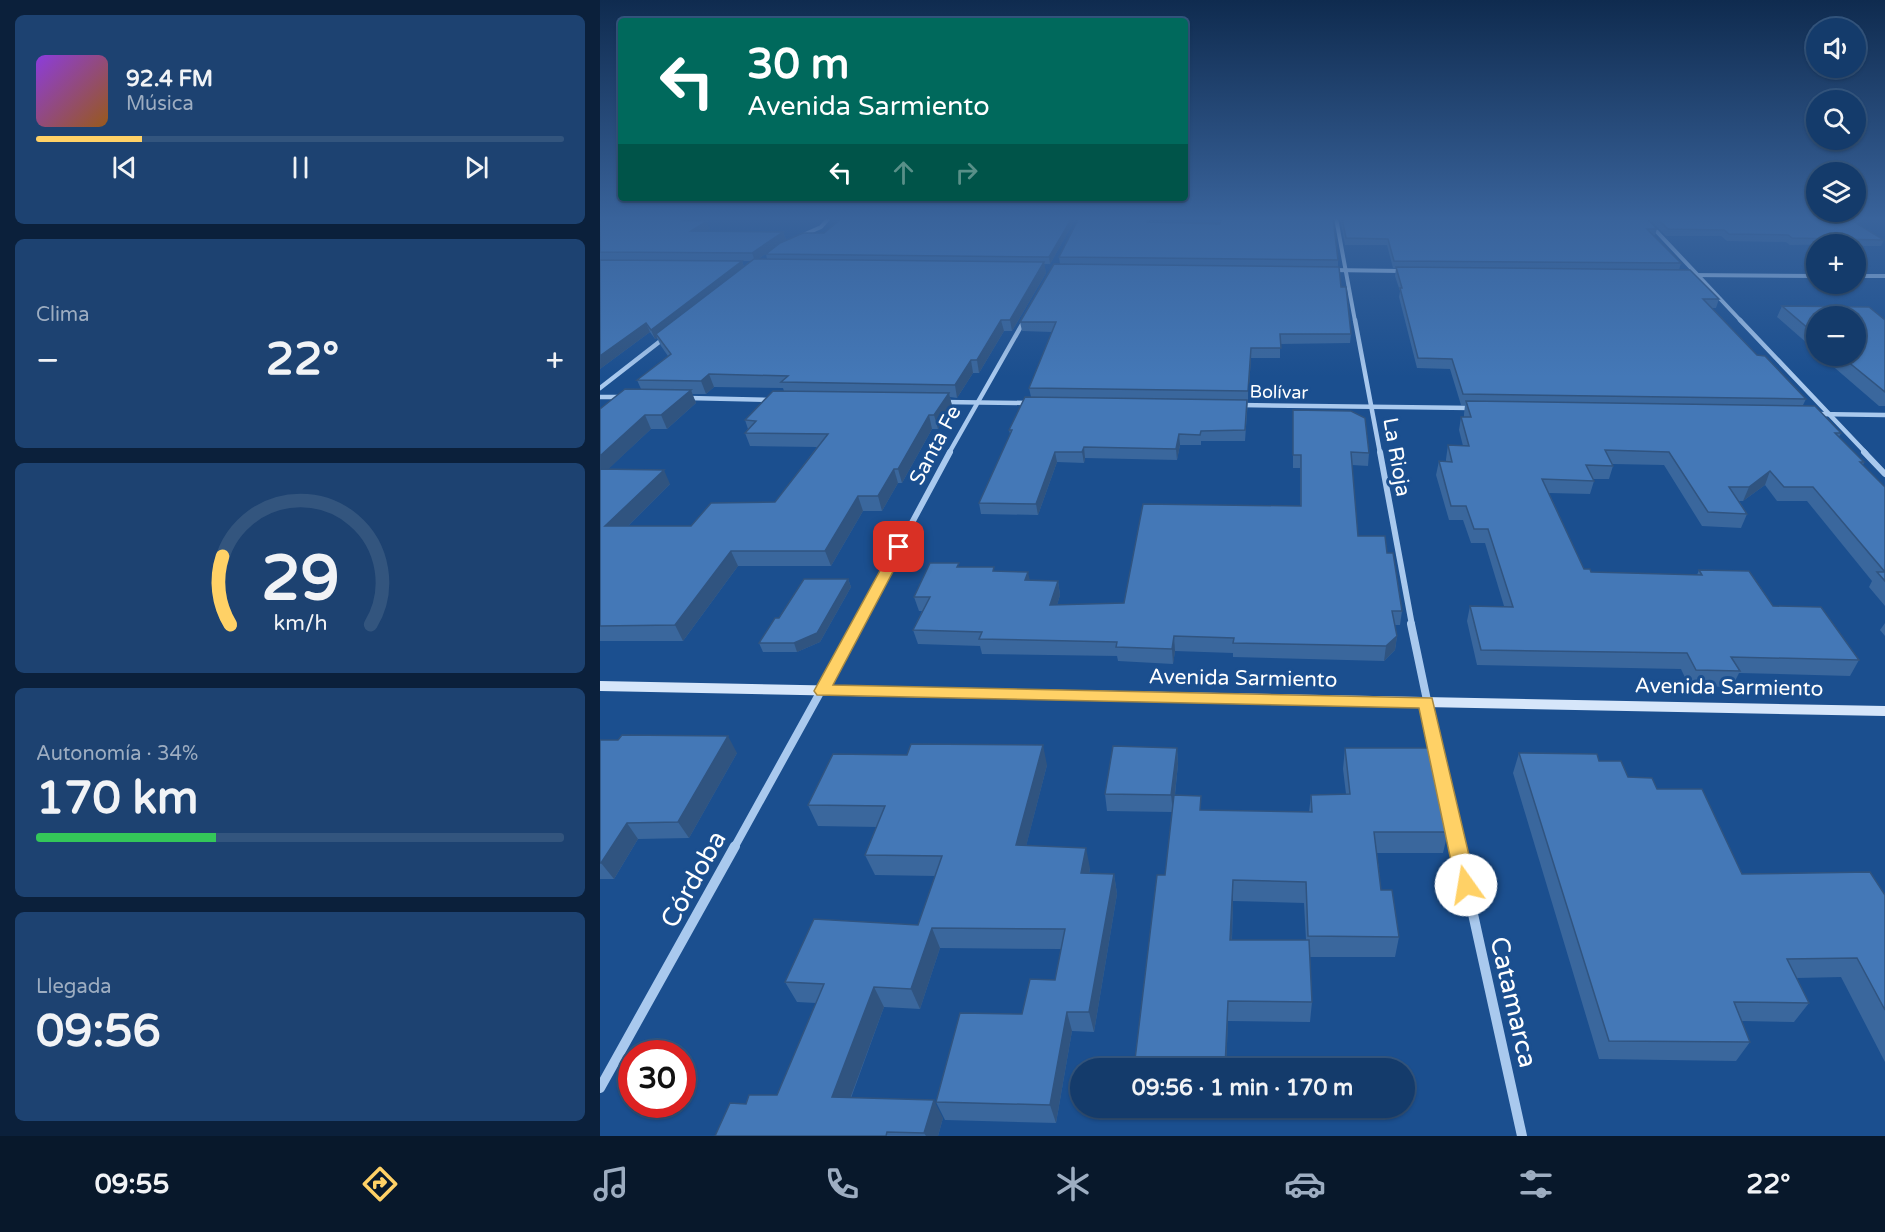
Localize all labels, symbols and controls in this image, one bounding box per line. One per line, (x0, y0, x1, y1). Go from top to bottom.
map controls (1806, 18, 1866, 366)
button: sound (1806, 18, 1866, 78)
text: 30 m (747, 39, 849, 90)
icon: left (648, 42, 726, 120)
text: 92.4 FM (126, 66, 213, 92)
text: Avenida Sarmiento (747, 90, 990, 123)
button: search (1806, 90, 1866, 150)
text: Música (126, 92, 194, 116)
icon: previous (108, 151, 141, 184)
icon: pause (284, 151, 317, 184)
icon: next (460, 151, 493, 184)
icon: left (824, 156, 857, 189)
icon: ahead (887, 156, 920, 189)
icon: right (950, 156, 983, 189)
button: layers (1806, 162, 1866, 222)
button: + (1806, 234, 1866, 294)
text: Clima (36, 303, 89, 327)
button: − (1806, 306, 1866, 366)
text: 22° (266, 333, 339, 387)
text: − (36, 341, 60, 380)
text: + (545, 341, 564, 380)
street label: Bolívar (1249, 380, 1309, 404)
street label: Santa Fe (904, 401, 967, 489)
street label: La Rioja (1377, 416, 1416, 498)
pin (873, 521, 924, 572)
icon: arrive (882, 530, 915, 563)
text: 29 (261, 542, 339, 617)
text: km/h (273, 610, 327, 636)
street label: Avenida Sarmiento (1148, 664, 1338, 693)
street label: Avenida Sarmiento (1634, 673, 1824, 702)
text: Autonomía · 34% (36, 742, 198, 766)
text: 170 km (36, 772, 198, 826)
street label: Córdoba (654, 825, 733, 933)
position arrow (1434, 853, 1498, 917)
street label: Catamarca (1483, 934, 1544, 1071)
text: Llegada (36, 975, 112, 999)
text: 09:56 (36, 1005, 161, 1059)
speed limit sign: 30 (618, 1040, 696, 1118)
text: 09:56 · 1 min · 170 m (1132, 1075, 1353, 1101)
icon: directions (359, 1163, 401, 1205)
icon: music (590, 1163, 632, 1205)
icon: phone (821, 1163, 863, 1205)
icon: climate (1052, 1163, 1094, 1205)
icon: car (1284, 1163, 1326, 1205)
icon: filters (1515, 1163, 1557, 1205)
text: 09:55 (95, 1168, 169, 1201)
text: 22° (1746, 1168, 1790, 1201)

